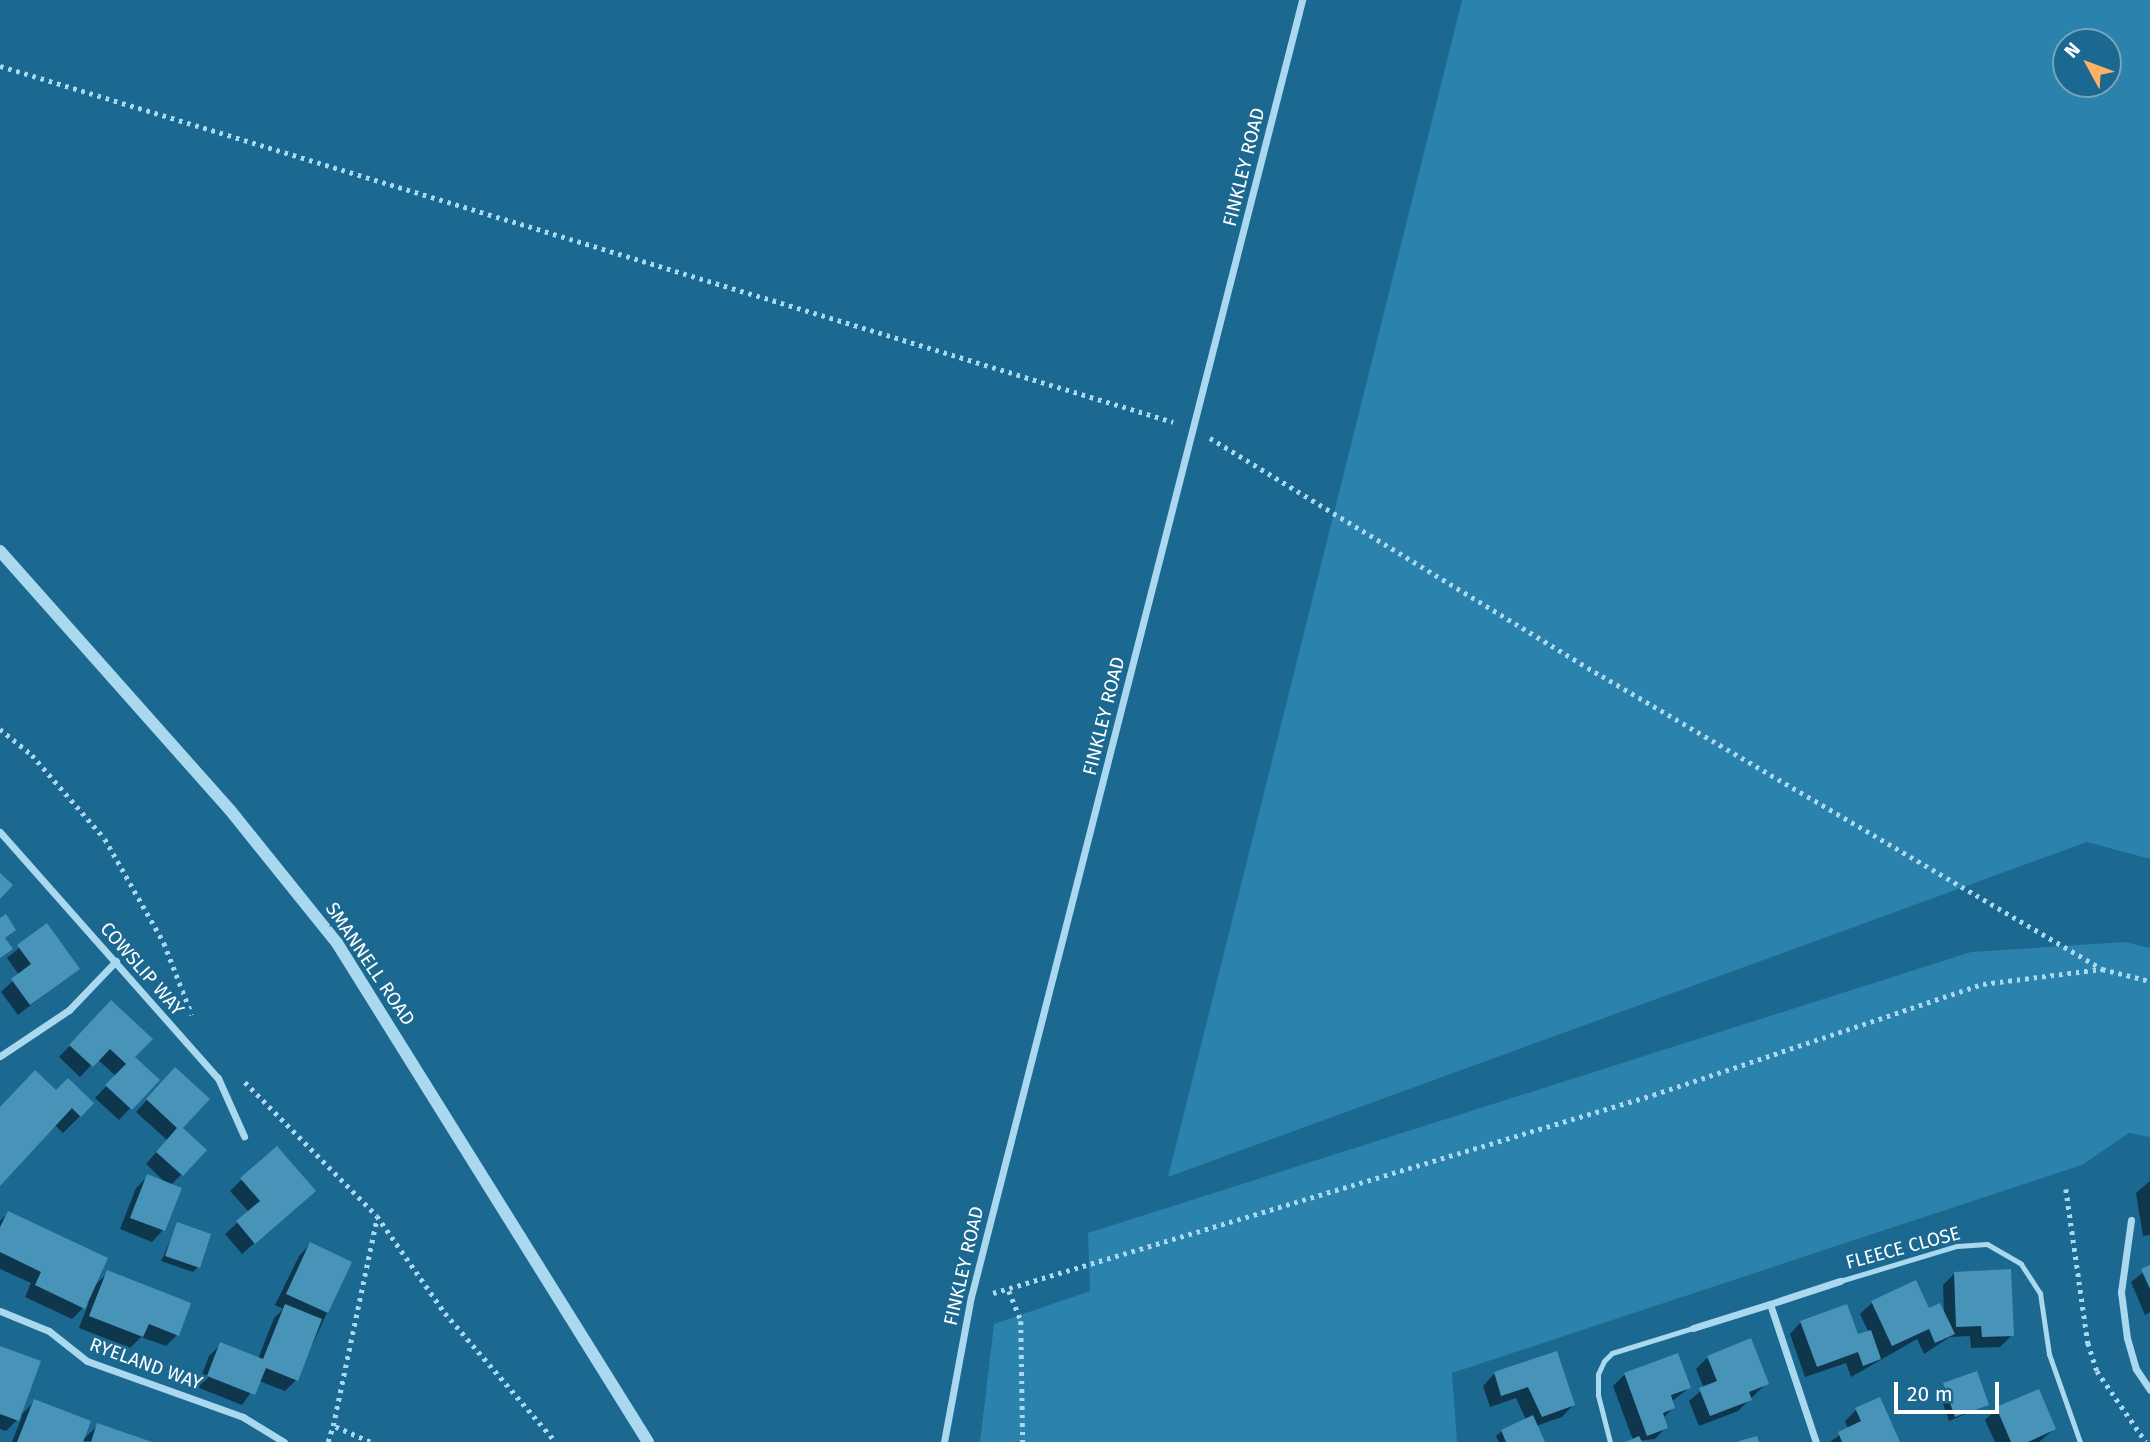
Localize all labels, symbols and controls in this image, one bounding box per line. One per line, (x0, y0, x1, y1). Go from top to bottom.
north arrow (2052, 28, 2122, 98)
text: N (2059, 38, 2085, 63)
street label: FINKLEY ROAD (1218, 105, 1270, 229)
street label: FINKLEY ROAD (1078, 654, 1130, 778)
street label: SMANNELL ROAD (320, 898, 420, 1030)
street label: COWSLIP WAY (95, 918, 189, 1020)
street label: FINKLEY ROAD (939, 1204, 989, 1328)
street label: FLEECE CLOSE (1843, 1222, 1963, 1274)
street label: RYELAND WAY (87, 1333, 205, 1395)
scale bar (1898, 1368, 2003, 1412)
text: 20 m (1907, 1381, 1953, 1407)

